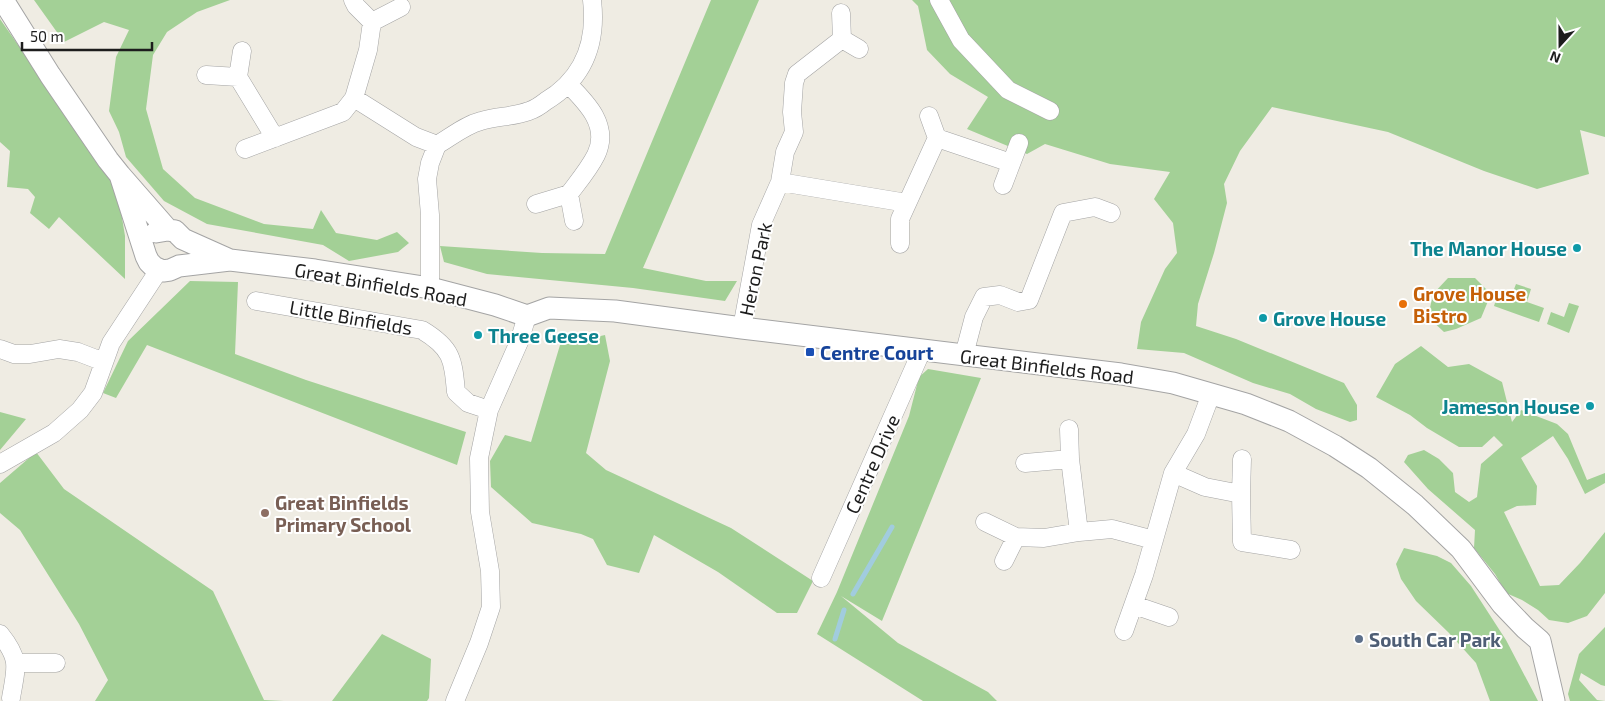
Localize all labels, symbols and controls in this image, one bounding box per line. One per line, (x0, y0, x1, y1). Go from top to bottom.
scale bar (22, 20, 152, 52)
north arrow (1535, 20, 1585, 70)
text: 50 m (30, 27, 64, 45)
text: N (1547, 48, 1563, 67)
street label: Heron Park (734, 220, 776, 318)
place label: The Manor House (1410, 237, 1567, 260)
marker: The Manor House (1571, 242, 1583, 254)
street label: Great Binfields Road (293, 257, 469, 311)
place label: Grove House Bistro (1413, 282, 1526, 327)
street label: Little Binfields (288, 295, 414, 339)
marker: Grove House Bistro (1397, 298, 1409, 310)
place label: Grove House (1273, 307, 1386, 330)
marker: Grove House (1257, 312, 1269, 324)
place label: Three Geese (488, 324, 599, 347)
marker: Three Geese (472, 329, 484, 341)
place label: Centre Court (820, 341, 934, 364)
street label: Great Binfields Road (959, 344, 1135, 388)
marker: Centre Court (804, 346, 816, 358)
place label: Jameson House (1441, 395, 1580, 418)
marker: Jameson House (1584, 400, 1596, 412)
street label: Centre Drive (840, 411, 904, 517)
place label: Great Binfields Primary School (275, 491, 412, 537)
marker: Great Binfields Primary School (259, 507, 271, 519)
place label: South Car Park (1369, 628, 1501, 651)
marker: South Car Park (1353, 633, 1365, 645)

